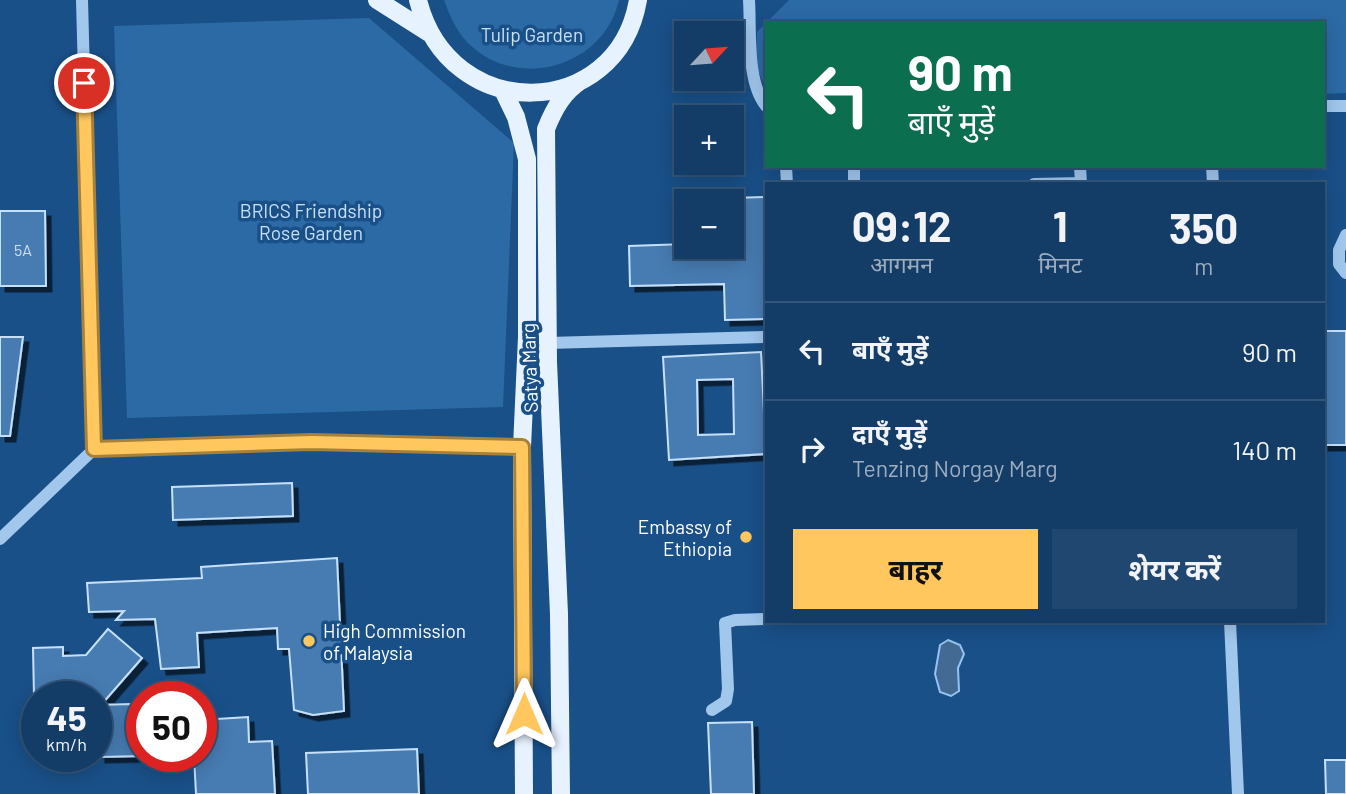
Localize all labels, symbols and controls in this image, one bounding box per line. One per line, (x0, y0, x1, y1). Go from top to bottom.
north arrow (674, 21, 744, 91)
map controls (674, 21, 744, 259)
park label: Tulip Garden (481, 23, 583, 46)
text: 90 m (908, 42, 1013, 101)
icon: left (793, 49, 884, 140)
pin (54, 53, 114, 113)
icon: arrive (65, 64, 103, 102)
text: बाएँ मुड़ें (908, 102, 995, 140)
button: + (674, 105, 744, 175)
button: − (674, 189, 744, 259)
park label: BRICS Friendship Rose Garden (240, 199, 382, 244)
text: 09:12 (852, 200, 952, 250)
text: 1 (1053, 200, 1068, 250)
text: 350 (1169, 202, 1238, 252)
house number: 5A (14, 240, 32, 259)
text: आगमन (870, 250, 933, 278)
text: मिनट (1038, 250, 1082, 278)
text: m (1194, 252, 1213, 280)
street label: Satya Marg (516, 323, 542, 413)
icon: left (793, 332, 831, 370)
text: बाएँ मुड़ें (852, 333, 929, 364)
text: 90 m (1242, 336, 1297, 367)
text: दाएँ मुड़ें (852, 417, 927, 448)
icon: right (793, 430, 831, 468)
text: 140 m (1232, 434, 1297, 465)
text: Tenzing Norgay Marg (852, 454, 1057, 482)
place label: Embassy of Ethiopia (638, 515, 732, 560)
marker: Embassy of Ethiopia (738, 529, 754, 545)
button: बाहर (793, 529, 1038, 609)
button: शेयर करें (1052, 529, 1297, 609)
place label: High Commission of Malaysia (323, 619, 466, 664)
marker: High Commission of Malaysia (301, 633, 317, 649)
position arrow (487, 677, 561, 751)
speed limit sign: 50 (126, 681, 217, 772)
text: 45 (46, 696, 87, 738)
text: km/h (46, 733, 87, 755)

